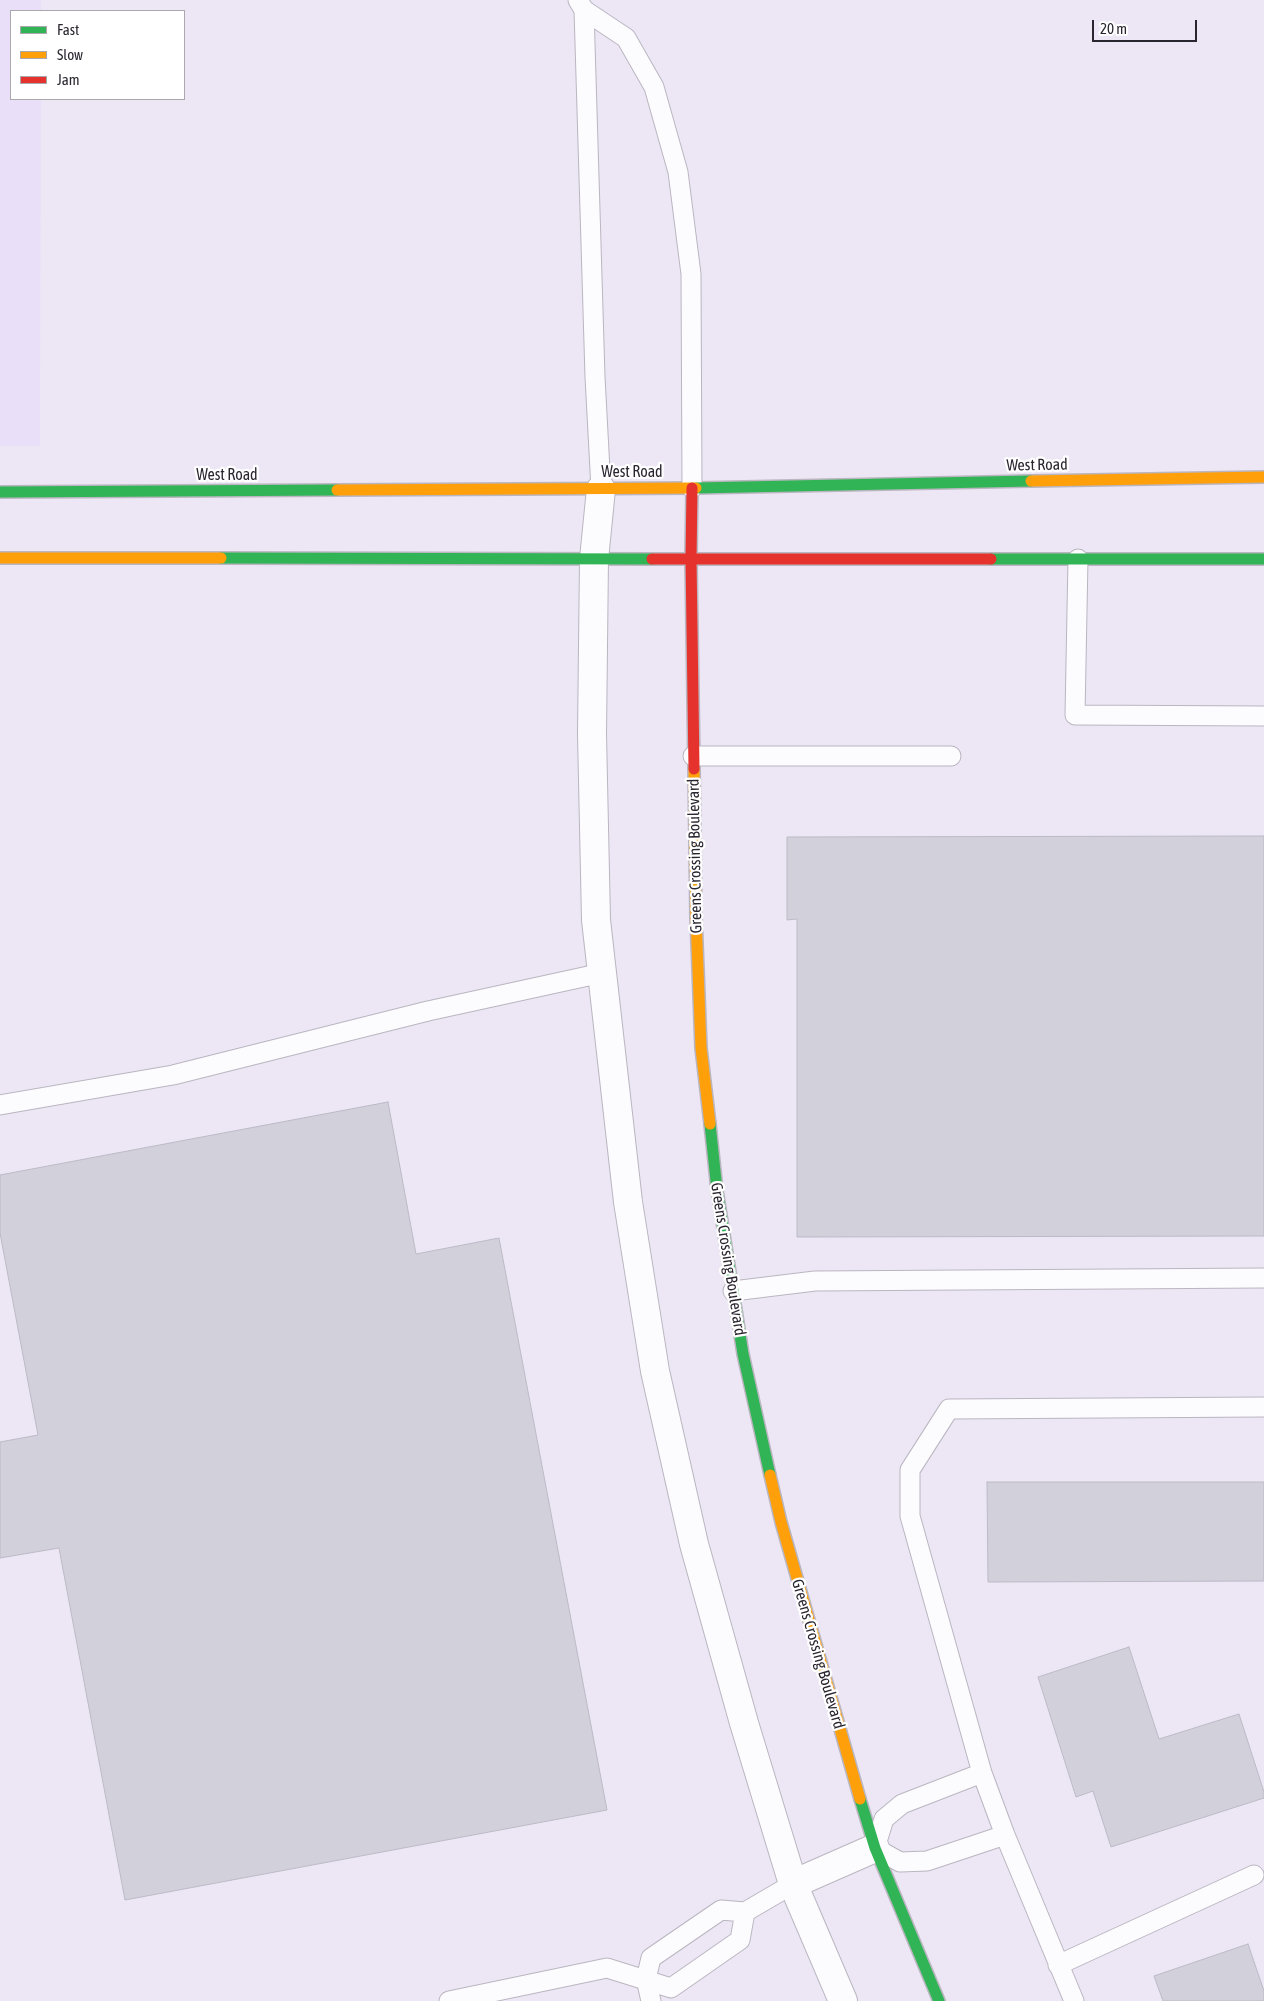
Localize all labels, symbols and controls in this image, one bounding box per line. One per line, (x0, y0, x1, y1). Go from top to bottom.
legend (10, 10, 185, 100)
scale bar (1094, 10, 1199, 42)
text: 20 m (1100, 20, 1127, 37)
text: Fast (57, 21, 79, 38)
text: Slow (57, 46, 83, 63)
text: Jam (57, 71, 80, 88)
street label: West Road (1006, 455, 1068, 475)
street label: West Road (601, 462, 663, 482)
street label: West Road (196, 465, 258, 485)
street label: Greens Crossing Boulevard (684, 779, 706, 933)
street label: Greens Crossing Boulevard (706, 1181, 750, 1337)
street label: Greens Crossing Boulevard (787, 1577, 849, 1731)

